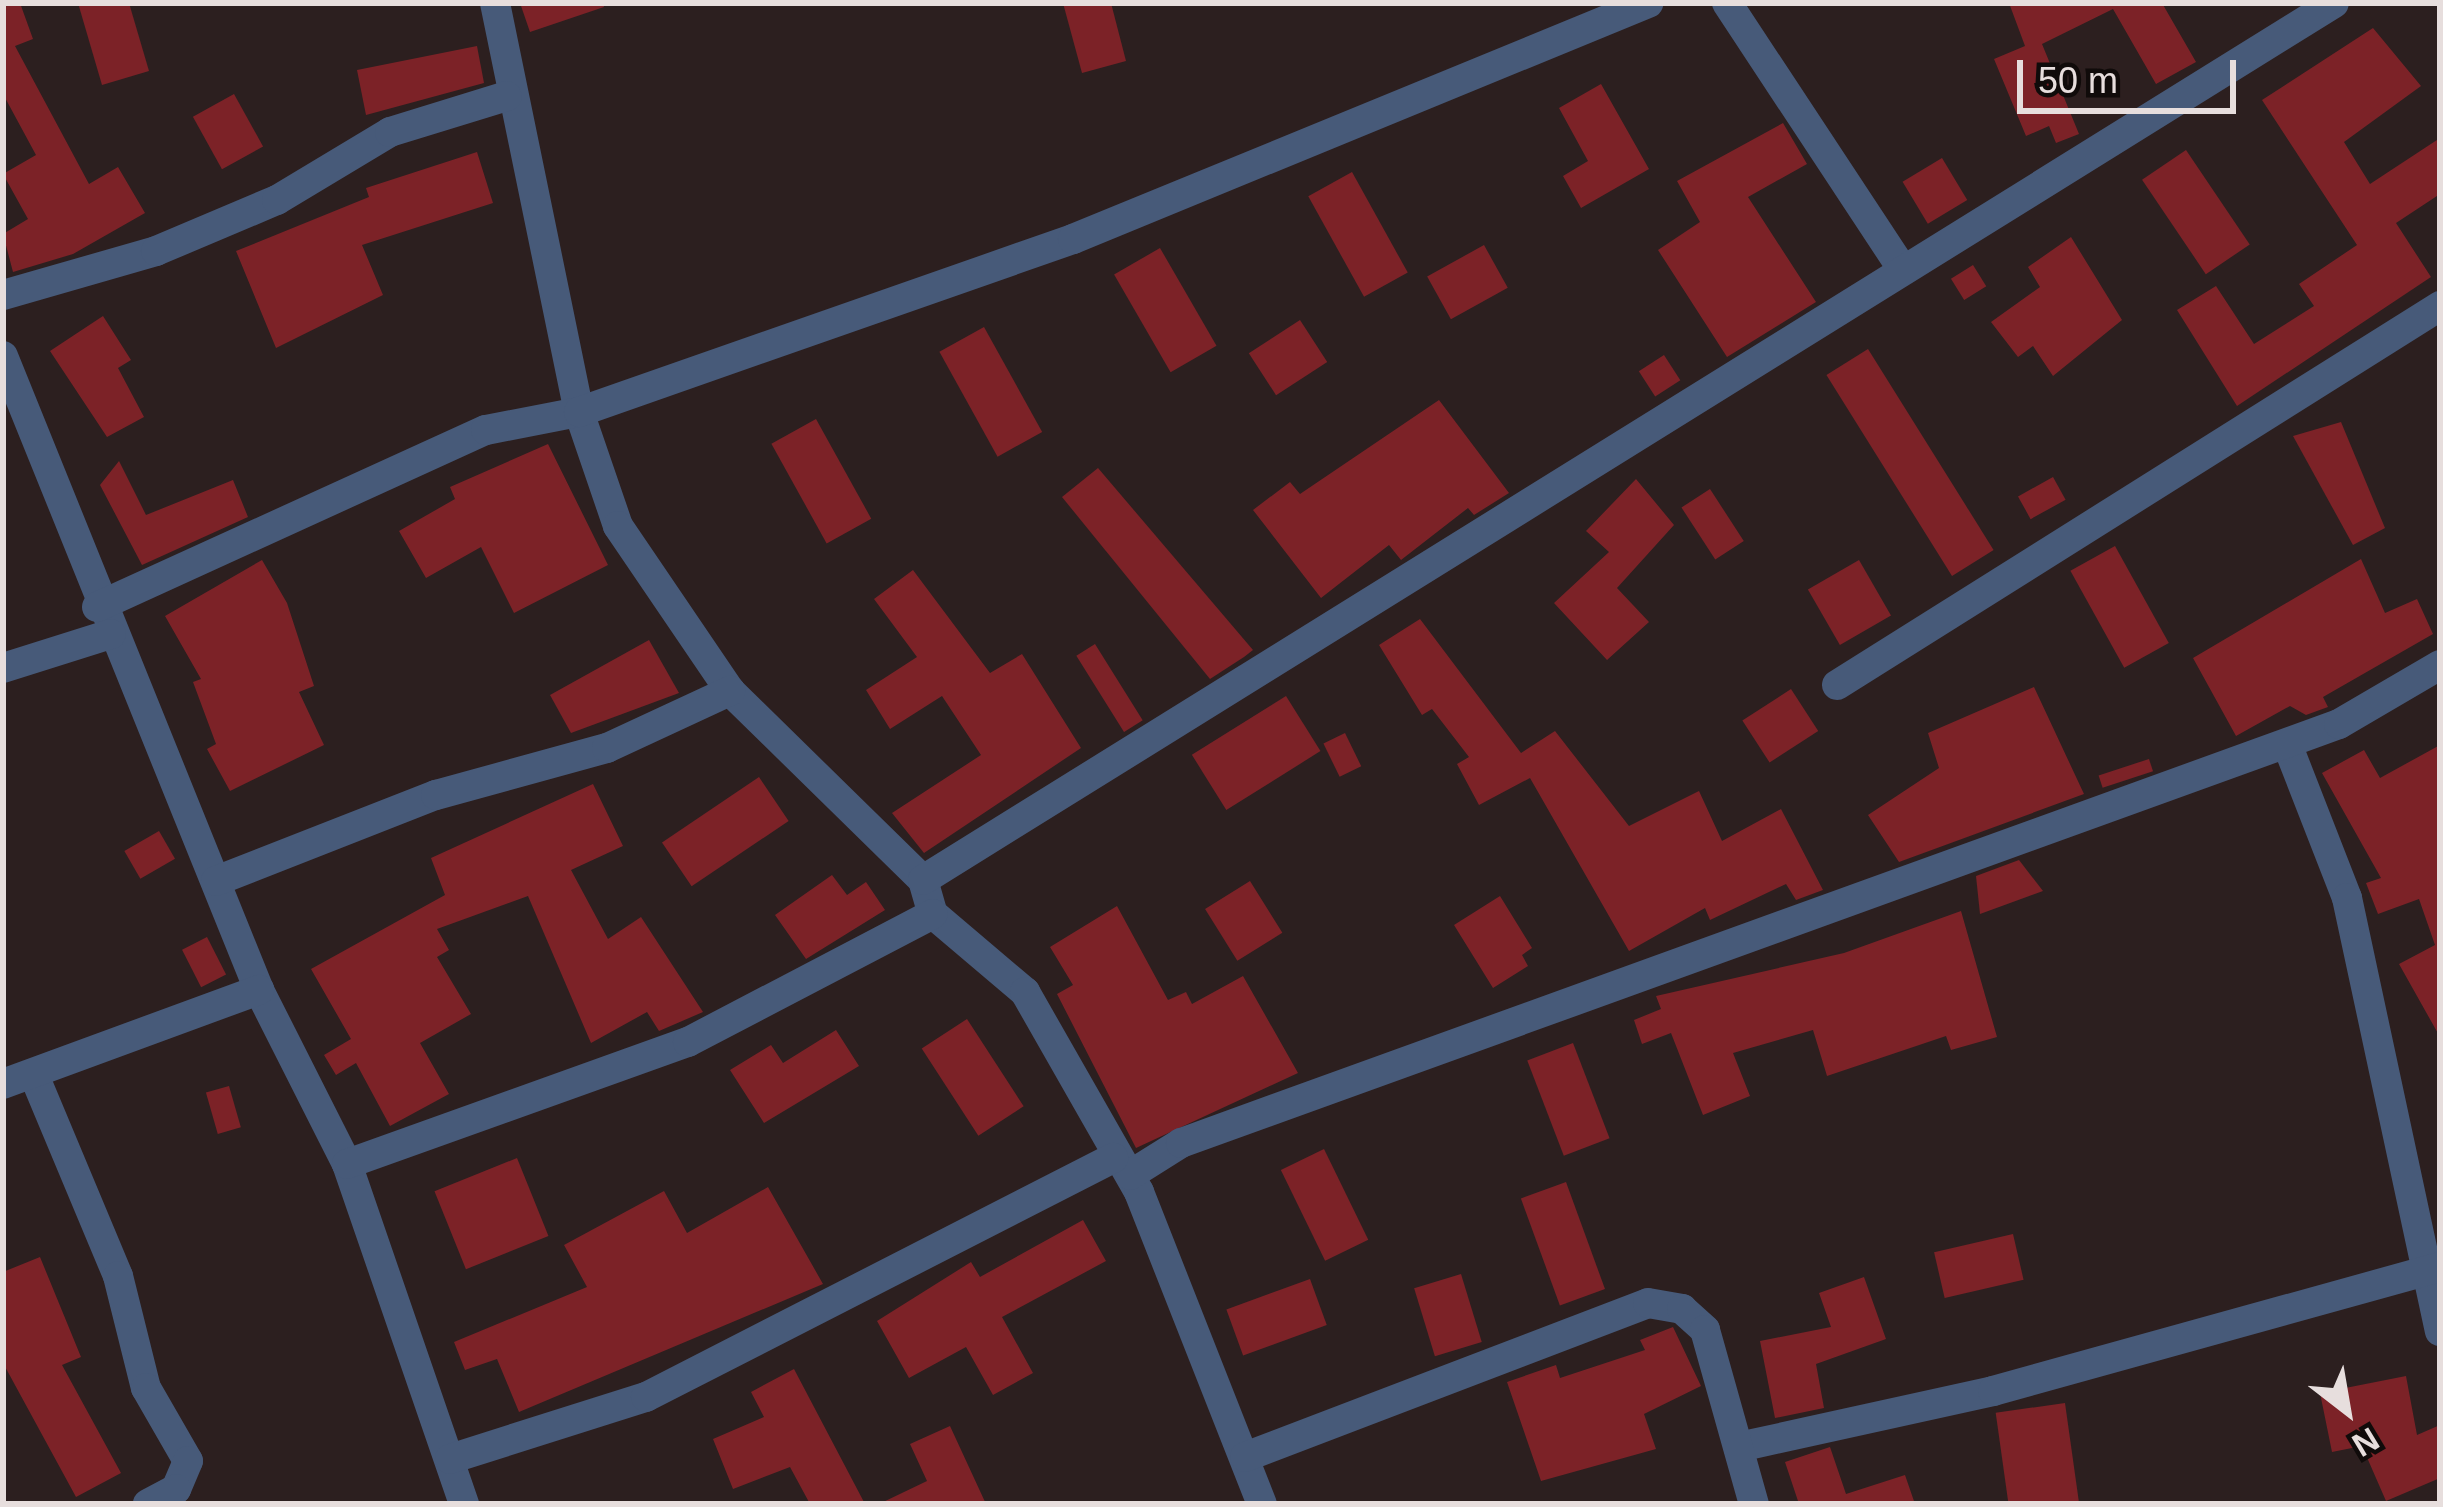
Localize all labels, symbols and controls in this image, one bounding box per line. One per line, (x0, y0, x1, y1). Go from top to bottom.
scale bar (2023, 36, 2242, 110)
text: 50 m (2038, 60, 2118, 101)
north arrow (2287, 1351, 2407, 1471)
text: N (2346, 1420, 2386, 1464)

